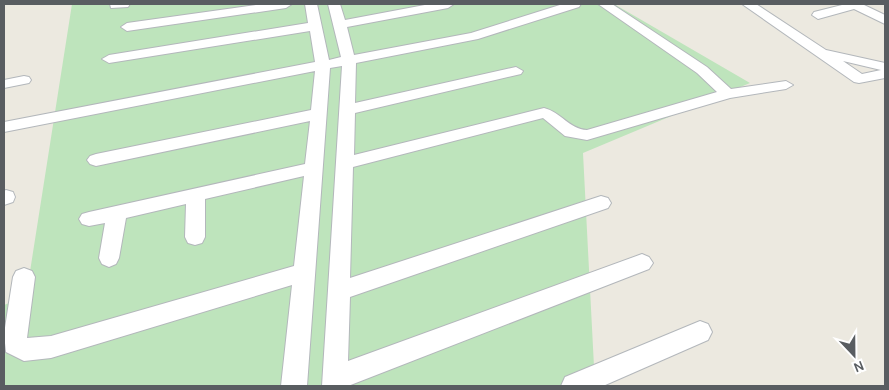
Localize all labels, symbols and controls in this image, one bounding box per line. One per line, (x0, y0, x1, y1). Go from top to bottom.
north arrow (829, 330, 879, 380)
text: N (851, 357, 867, 376)

